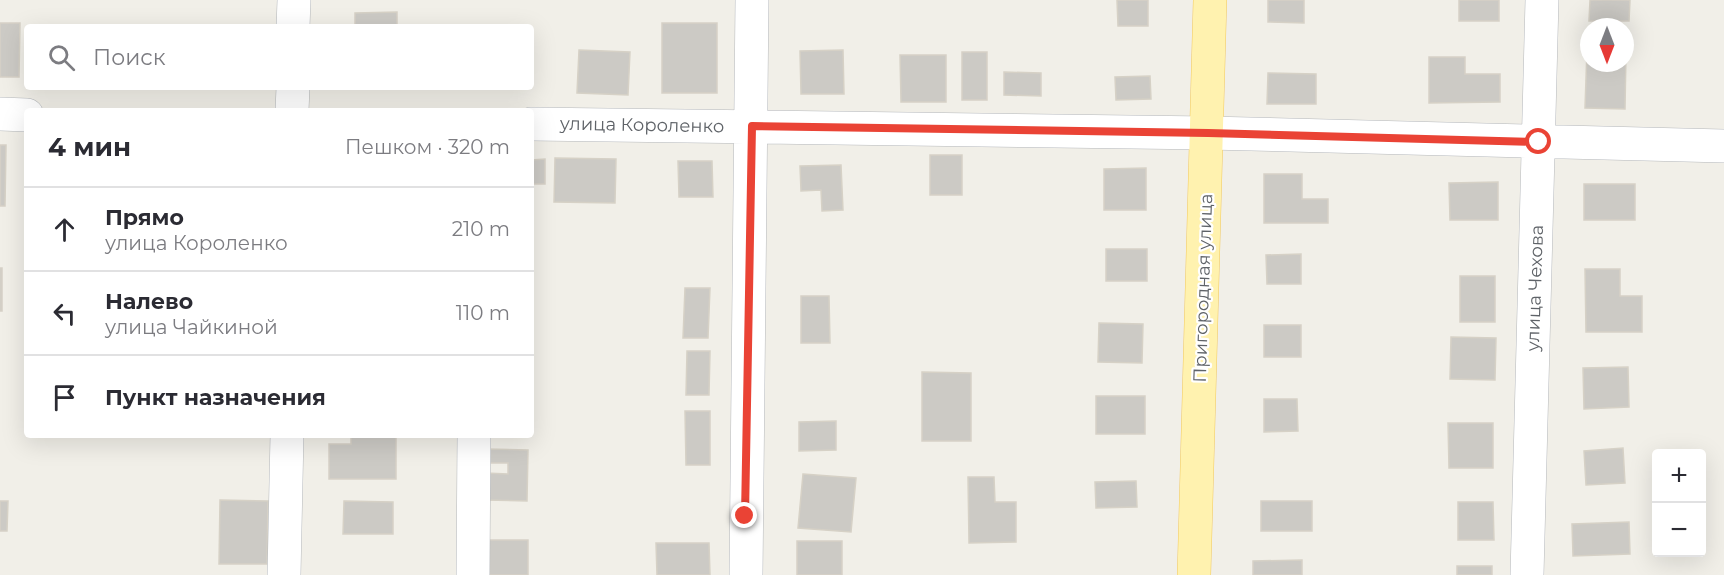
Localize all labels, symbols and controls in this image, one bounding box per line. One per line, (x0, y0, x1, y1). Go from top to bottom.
north arrow (1580, 18, 1634, 72)
search box (24, 24, 534, 90)
icon: search (45, 41, 78, 74)
text: Поиск (93, 44, 165, 71)
street label: улица Короленко (559, 113, 724, 137)
route start (1525, 128, 1551, 154)
text: 4 мин (48, 131, 131, 163)
text: Пешком · 320 m (345, 135, 510, 159)
street label: Пригородная улица (1189, 193, 1217, 383)
text: Прямо (105, 204, 184, 231)
icon: ahead (48, 213, 81, 246)
text: 210 m (452, 217, 510, 241)
street label: улица Чехова (1522, 224, 1548, 353)
text: улица Короленко (105, 231, 288, 255)
text: Налево (105, 288, 193, 315)
icon: left (48, 297, 81, 330)
text: 110 m (456, 301, 510, 325)
text: улица Чайкиной (105, 315, 278, 339)
icon: arrive (48, 381, 81, 414)
text: Пункт назначения (105, 384, 326, 411)
map controls (1652, 449, 1706, 557)
button: + (1652, 449, 1706, 503)
route end (731, 502, 757, 528)
button: − (1652, 503, 1706, 557)

